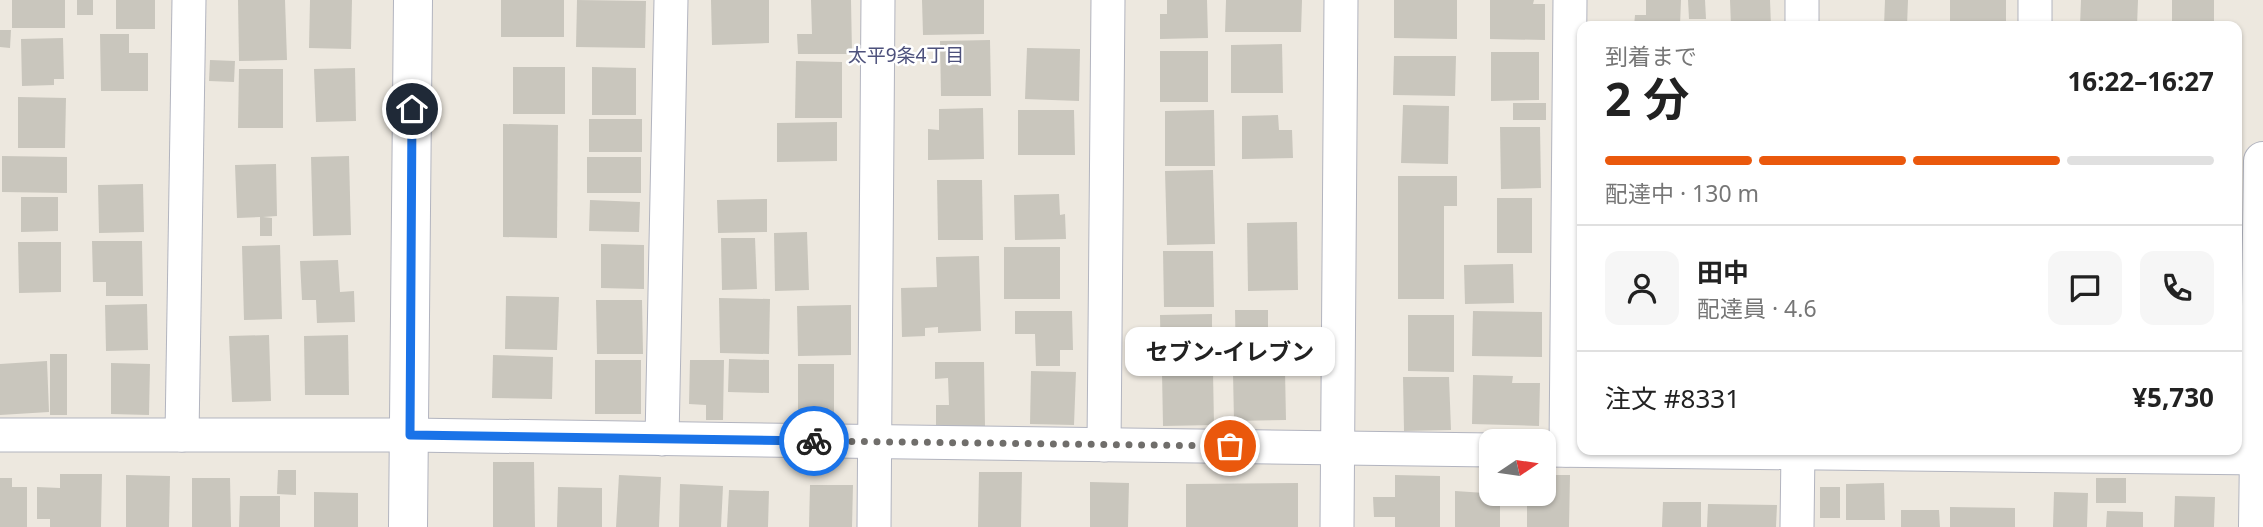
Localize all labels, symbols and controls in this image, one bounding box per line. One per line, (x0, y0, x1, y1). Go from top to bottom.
text: 到着まで (1605, 40, 1697, 72)
district label: 太平9条4丁目 (848, 42, 964, 68)
text: 16:22–16:27 (2067, 63, 2214, 99)
text: 2 分 (1605, 67, 1689, 129)
pin (382, 79, 442, 139)
icon: home (393, 90, 431, 128)
text: 配達中 · 130 m (1605, 177, 1759, 209)
button: person (1605, 251, 1679, 325)
button: chat (2048, 251, 2122, 325)
button: phone (2140, 251, 2214, 325)
text: 田中 (1697, 254, 1749, 290)
text: 配達員 · 4.6 (1697, 292, 1817, 324)
callout: セブン-イレブン (1125, 327, 1335, 376)
text: セブン-イレブン (1146, 335, 1314, 367)
text: ¥5,730 (2132, 379, 2214, 415)
text: 注文 #8331 (1605, 380, 1740, 416)
courier (779, 406, 849, 476)
pin (1200, 416, 1260, 476)
icon: bike (795, 422, 833, 460)
icon: bag (1211, 427, 1249, 465)
north arrow (1479, 429, 1556, 506)
map controls (1479, 429, 1556, 506)

